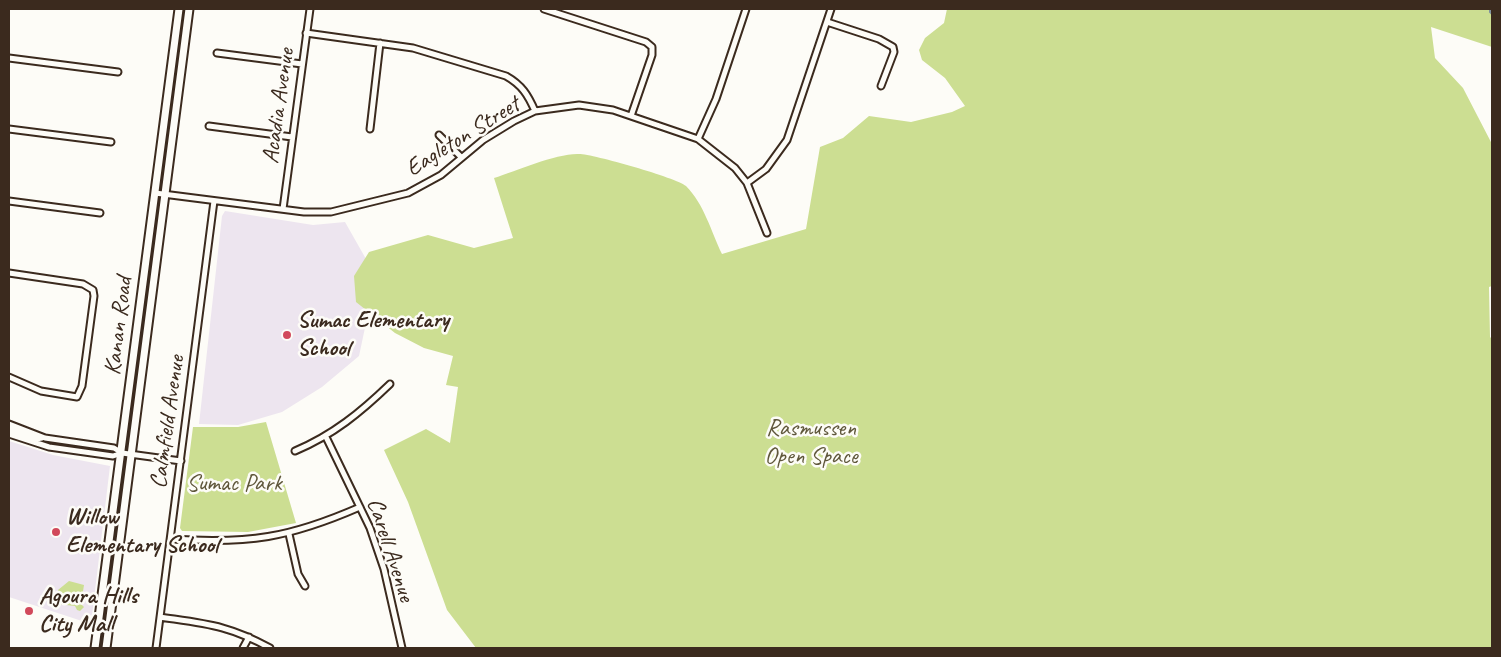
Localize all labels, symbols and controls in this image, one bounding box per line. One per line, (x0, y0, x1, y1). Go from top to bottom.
street label: Acadia Avenue (257, 47, 301, 165)
street label: Eagleton Street (401, 91, 525, 183)
street label: Kanan Road (99, 275, 139, 377)
place label: Sumac Elementary School (297, 307, 449, 363)
marker: Sumac Elementary School (281, 329, 293, 341)
street label: Calmfield Avenue (144, 354, 192, 490)
park label: Rasmussen Open Space (764, 415, 858, 471)
park label: Sumac Park (186, 470, 282, 498)
street label: Carell Avenue (360, 495, 420, 605)
place label: Willow Elementary School (66, 504, 218, 560)
marker: Willow Elementary School (50, 526, 62, 538)
place label: Agoura Hills City Mall (39, 583, 138, 639)
marker: Agoura Hills City Mall (23, 605, 35, 617)

